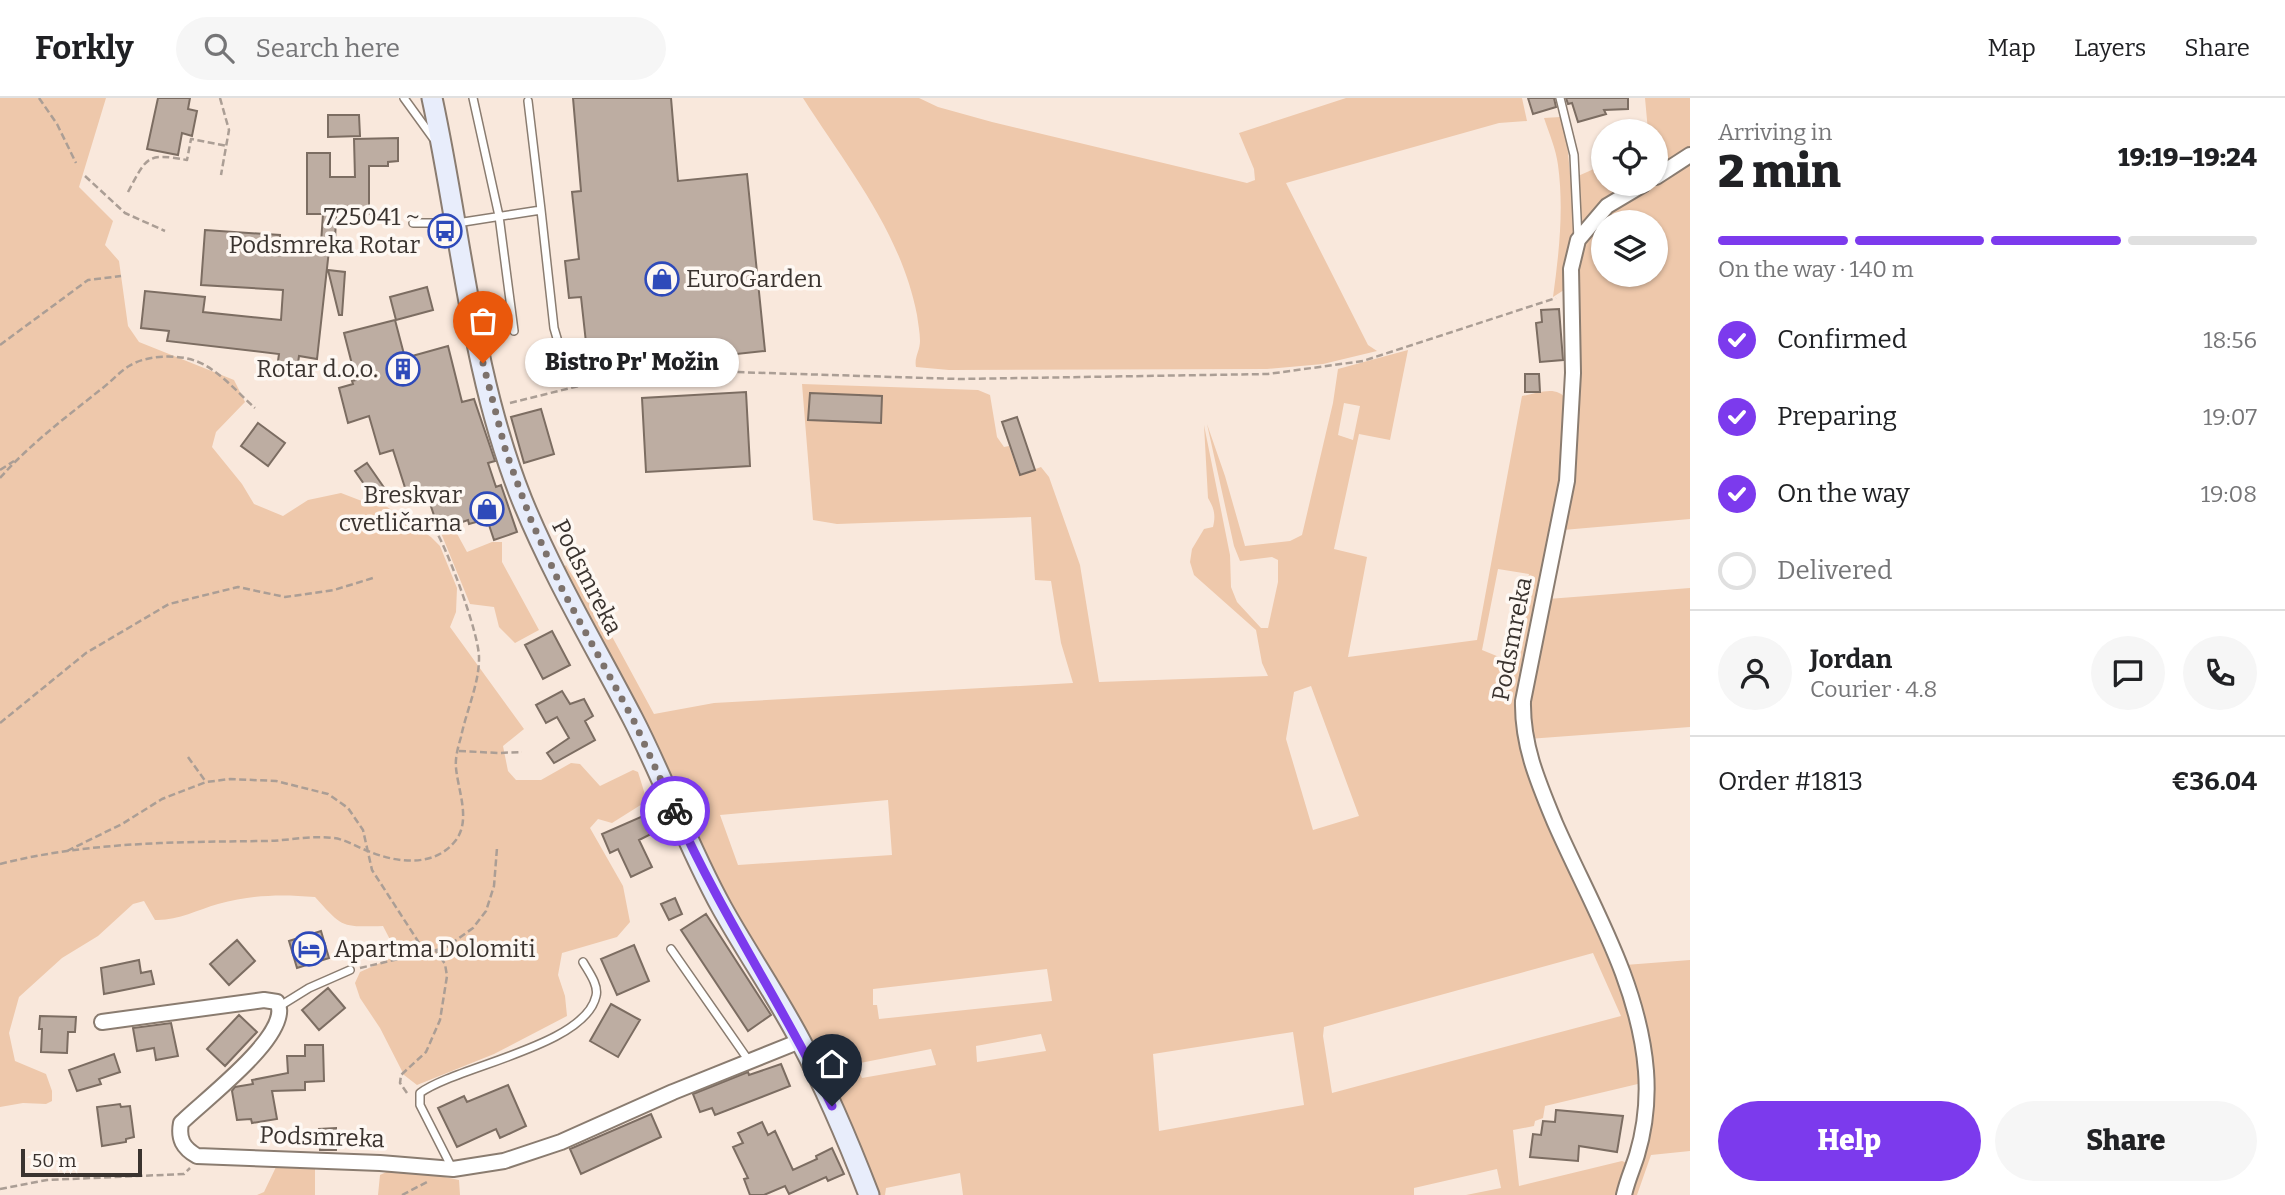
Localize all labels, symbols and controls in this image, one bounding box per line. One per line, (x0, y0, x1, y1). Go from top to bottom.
search box (176, 17, 666, 80)
text: Forkly (35, 28, 134, 68)
icon: search (200, 29, 238, 67)
text: Search here (256, 33, 400, 64)
text: Map (1988, 34, 2036, 62)
text: Layers (2074, 34, 2146, 62)
text: Share (2184, 34, 2250, 62)
text: Arriving in (1718, 118, 1832, 146)
map controls (1591, 119, 1668, 287)
button: locate (1591, 119, 1668, 196)
text: 19:19–19:24 (2118, 142, 2257, 173)
text: 2 min (1718, 144, 1841, 199)
place label: 725041 ~ Podsmreka Rotar (228, 203, 420, 259)
button: layers (1591, 210, 1668, 287)
bus stop icon: 725041 ~ Podsmreka Rotar (426, 212, 464, 250)
text: On the way · 140 m (1718, 255, 1914, 283)
shop icon: EuroGarden (643, 260, 681, 298)
place label: EuroGarden (686, 265, 822, 293)
pin (453, 291, 513, 363)
icon: bag (464, 302, 502, 340)
icon: check (1718, 321, 1756, 359)
text: Confirmed (1777, 324, 1907, 355)
text: 18:56 (2203, 326, 2257, 354)
callout: Bistro Pr' Možin (525, 338, 738, 388)
text: Bistro Pr' Možin (545, 348, 719, 376)
building icon: Rotar d.o.o. (384, 350, 422, 388)
place label: Rotar d.o.o. (256, 355, 378, 383)
icon: check (1718, 398, 1756, 436)
text: Preparing (1777, 401, 1897, 432)
text: 19:07 (2203, 403, 2257, 431)
icon: check (1718, 475, 1756, 513)
text: On the way (1777, 478, 1910, 509)
text: 19:08 (2201, 480, 2257, 508)
place label: Breskvar cvetličarna (339, 481, 462, 537)
shop icon: Breskvar cvetličarna (468, 490, 506, 528)
street label: Podsmreka (546, 515, 628, 639)
text: Delivered (1777, 555, 1892, 586)
street label: Podsmreka (1486, 575, 1538, 703)
button: person (1718, 636, 1792, 710)
button: chat (2091, 636, 2165, 710)
button: phone (2183, 636, 2257, 710)
text: Jordan (1810, 644, 1892, 675)
text: Courier · 4.8 (1810, 675, 1937, 703)
text: Order #1813 (1718, 766, 1863, 797)
text: €36.04 (2172, 766, 2257, 797)
courier (640, 776, 710, 846)
icon: bike (656, 792, 694, 830)
hotel icon: Apartma Dolomiti (290, 930, 328, 968)
place label: Apartma Dolomiti (334, 935, 536, 963)
pin (802, 1034, 862, 1106)
icon: home (813, 1045, 851, 1083)
button: Help (1718, 1101, 1981, 1181)
button: Share (1995, 1101, 2257, 1181)
street label: Podsmreka (259, 1121, 385, 1153)
scale bar (21, 1146, 142, 1178)
text: 50 m (32, 1149, 76, 1172)

